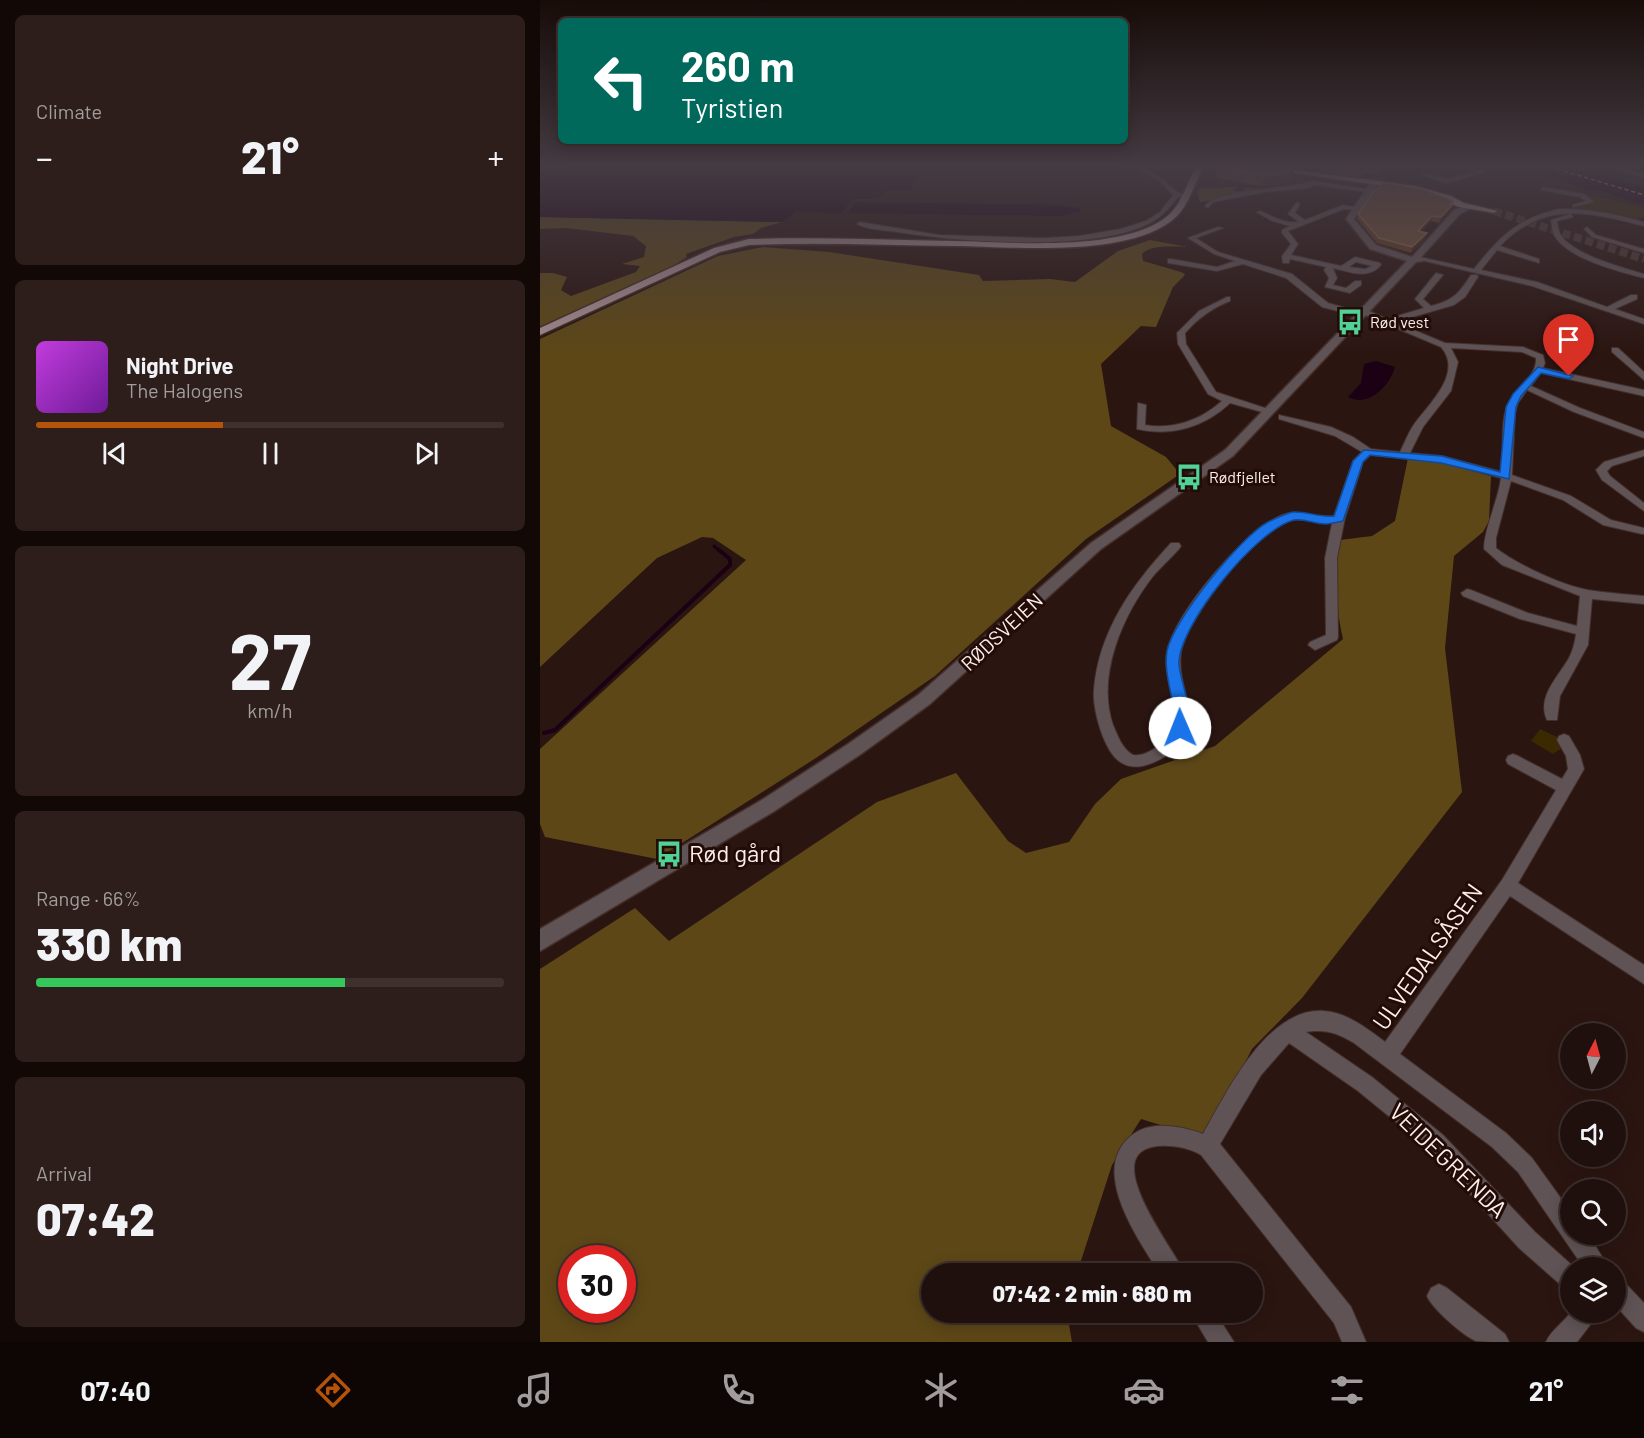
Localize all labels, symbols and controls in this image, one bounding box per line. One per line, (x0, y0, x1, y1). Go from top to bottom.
text: 260 m (681, 40, 794, 90)
icon: left (582, 42, 660, 120)
text: Tyristien (681, 91, 783, 123)
text: Climate (36, 99, 102, 123)
text: 21° (241, 129, 299, 183)
text: − (36, 137, 53, 177)
text: + (487, 137, 504, 177)
bus stop icon: Rød vest (1335, 307, 1365, 337)
place label: Rød vest (1370, 312, 1429, 331)
pin (1543, 314, 1594, 376)
icon: arrive (1552, 323, 1585, 356)
text: Night Drive (126, 352, 234, 378)
text: The Halogens (126, 378, 243, 402)
icon: previous (98, 437, 131, 470)
icon: pause (254, 437, 287, 470)
icon: next (410, 437, 443, 470)
bus stop icon: Rødfjellet (1174, 462, 1204, 492)
place label: Rødfjellet (1209, 467, 1276, 486)
street label: RØDSVEIEN (955, 587, 1047, 675)
text: 27 (229, 612, 311, 706)
position arrow (1148, 696, 1212, 760)
text: km/h (247, 698, 293, 722)
place label: Rød gård (689, 838, 781, 867)
bus stop icon: Rød gård (654, 839, 684, 869)
street label: ULVEDALSÅSEN (1366, 877, 1488, 1035)
text: Range · 66% (36, 886, 140, 910)
text: 330 km (36, 916, 182, 970)
north arrow (1560, 1023, 1626, 1089)
map controls (1560, 1023, 1626, 1323)
street label: VEIDEGRENDA (1384, 1097, 1514, 1223)
button: sound (1560, 1101, 1626, 1167)
text: Arrival (36, 1161, 92, 1185)
button: search (1560, 1179, 1626, 1245)
text: 07:42 (36, 1191, 155, 1245)
speed limit sign: 30 (558, 1245, 636, 1323)
button: layers (1560, 1257, 1626, 1323)
text: 07:42 · 2 min · 680 m (993, 1280, 1192, 1306)
icon: directions (312, 1369, 354, 1411)
icon: music (514, 1369, 556, 1411)
icon: phone (717, 1369, 759, 1411)
icon: climate (920, 1369, 962, 1411)
icon: car (1123, 1369, 1165, 1411)
icon: filters (1326, 1369, 1368, 1411)
text: 07:40 (80, 1374, 151, 1406)
text: 21° (1529, 1374, 1563, 1406)

